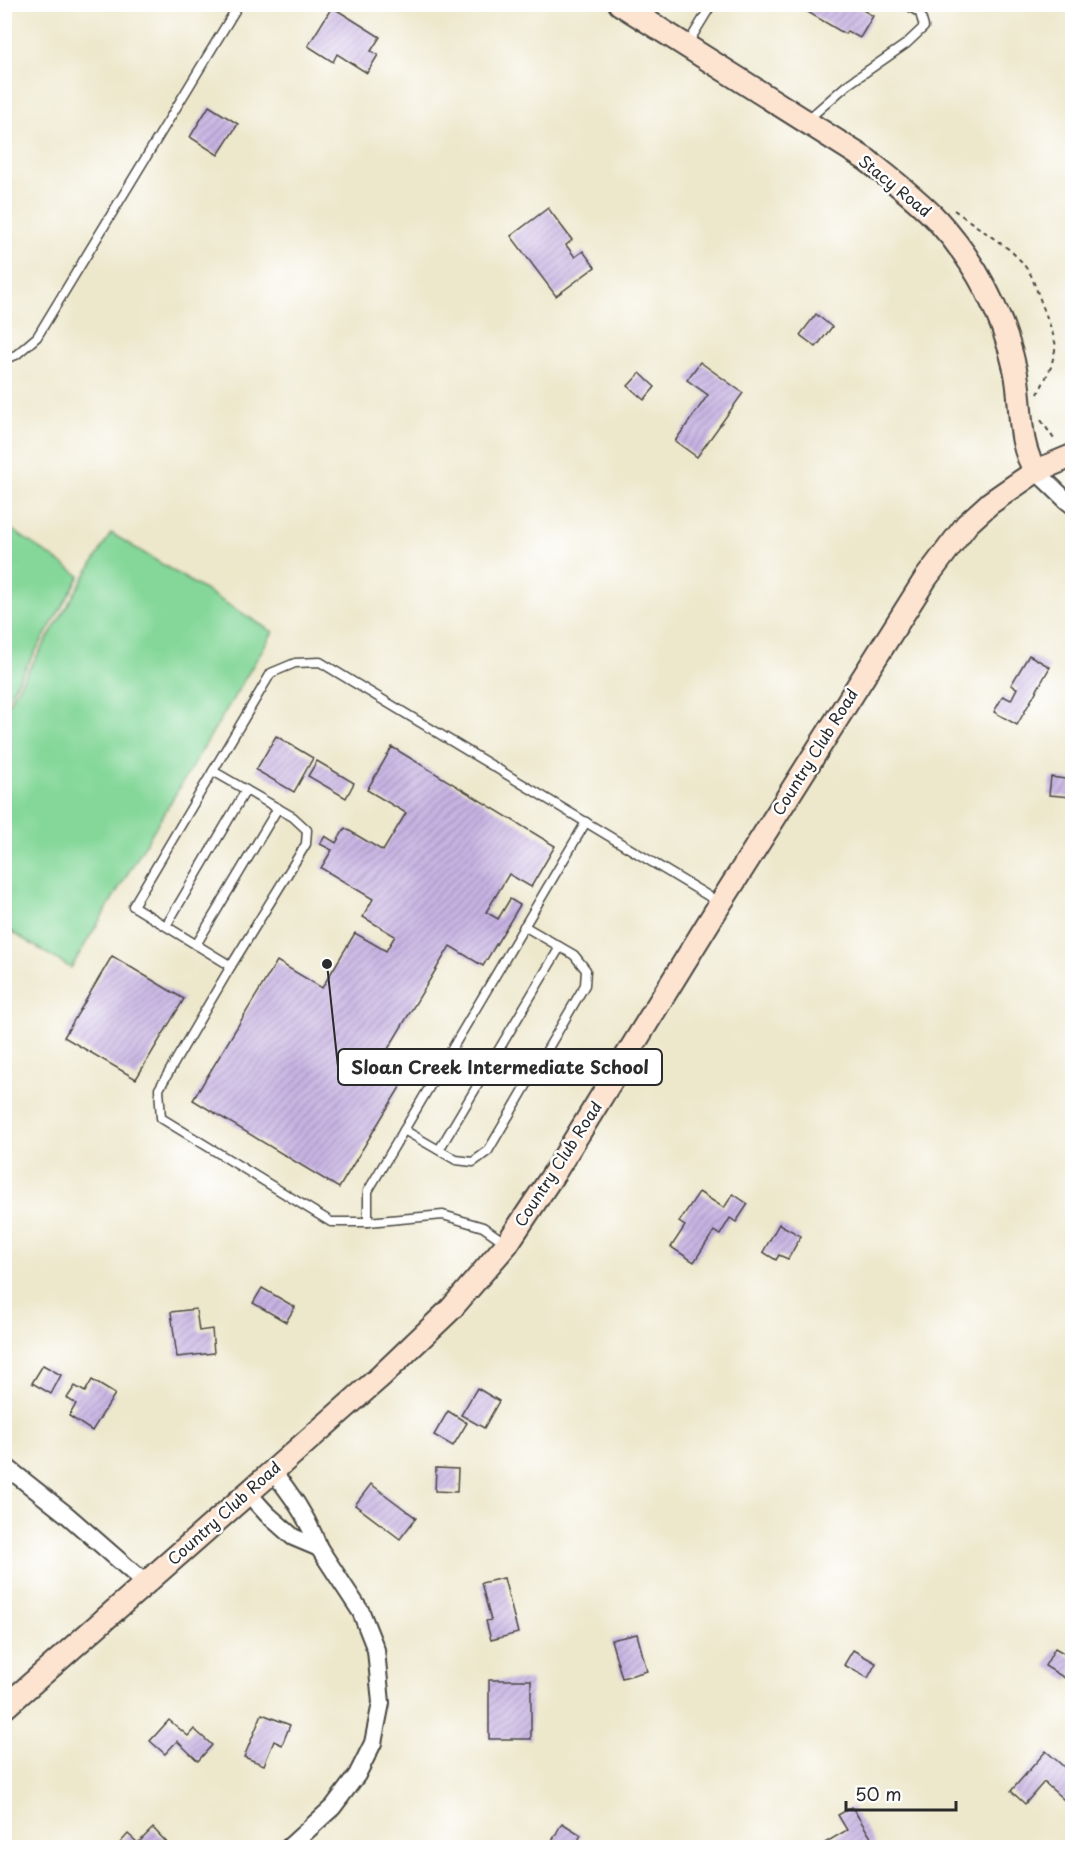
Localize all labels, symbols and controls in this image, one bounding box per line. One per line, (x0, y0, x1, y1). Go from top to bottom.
street label: Stacy Road (854, 148, 937, 222)
street label: Country Club Road (765, 683, 863, 820)
callout: Sloan Creek Intermediate School (338, 1049, 662, 1085)
text: Sloan Creek Intermediate School (351, 1053, 649, 1080)
street label: Country Club Road (507, 1096, 607, 1231)
street label: Country Club Road (161, 1455, 285, 1570)
scale bar (846, 1774, 956, 1812)
text: 50 m (855, 1780, 902, 1807)

